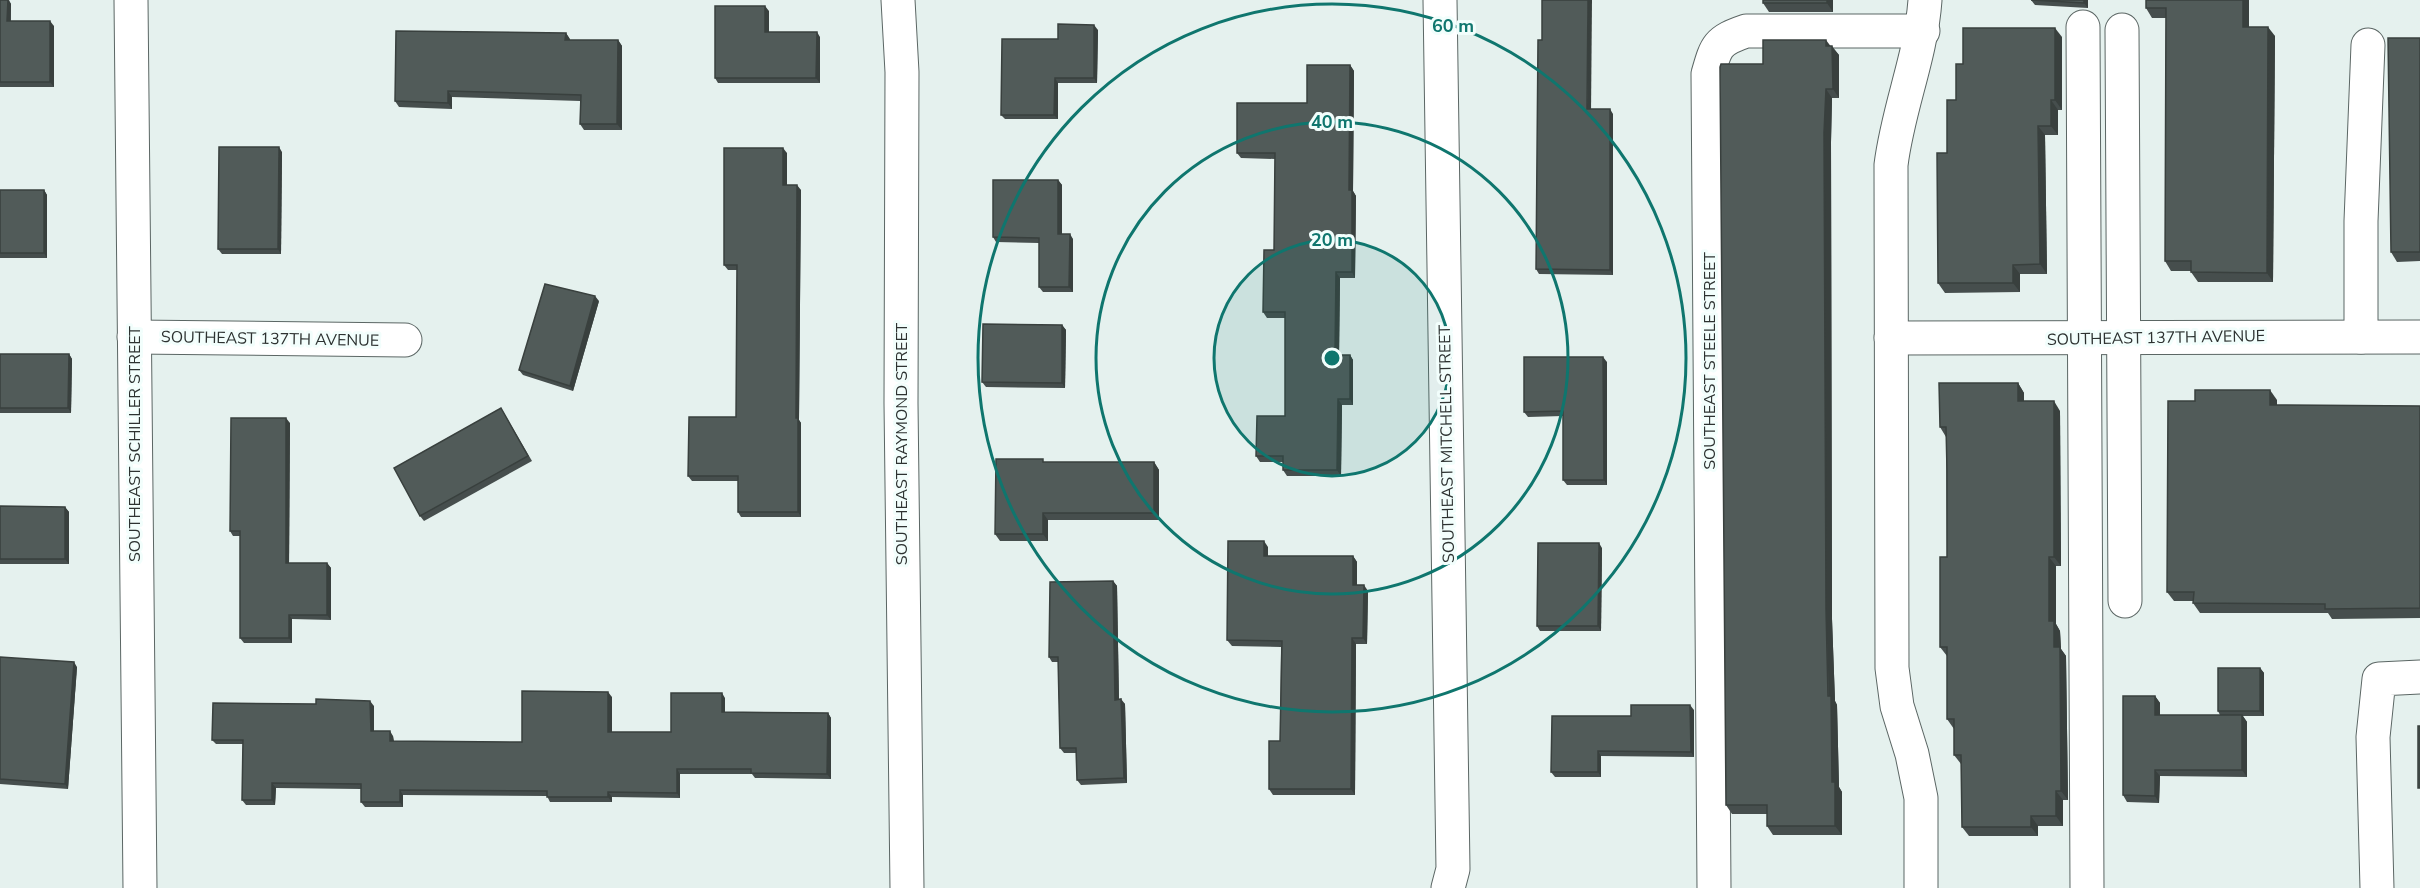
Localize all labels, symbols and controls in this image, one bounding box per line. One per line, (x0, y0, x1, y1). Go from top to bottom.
text: 60 m (1432, 14, 1474, 38)
text: 40 m (1311, 110, 1353, 134)
text: 20 m (1311, 228, 1353, 252)
street label: SOUTHEAST STEELE STREET (1699, 252, 1721, 470)
street label: SOUTHEAST RAYMOND STREET (891, 322, 913, 565)
street label: SOUTHEAST MITCHELL STREET (1434, 324, 1460, 563)
street label: SOUTHEAST 137TH AVENUE (2047, 325, 2265, 351)
street label: SOUTHEAST SCHILLER STREET (124, 326, 146, 562)
street label: SOUTHEAST 137TH AVENUE (161, 326, 379, 352)
centre of rings (1322, 348, 1342, 368)

